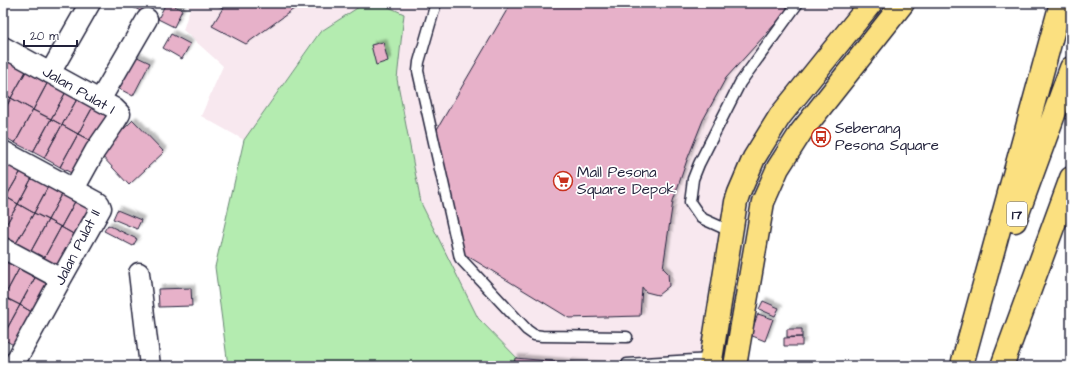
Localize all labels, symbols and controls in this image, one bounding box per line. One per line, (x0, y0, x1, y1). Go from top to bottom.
scale bar (24, 22, 77, 48)
text: 20 m (30, 28, 59, 45)
street label: Jalan Pulat I (39, 61, 119, 120)
place label: Seberang Pesona Square (835, 118, 939, 156)
bus stop icon: Seberang Pesona Square (810, 126, 832, 148)
place label: Mall Pesona Square Depok (577, 162, 676, 200)
supermarket icon: Mall Pesona Square Depok (552, 170, 574, 192)
road number: 17 (1007, 202, 1027, 226)
street label: Jalan Pulat II (49, 206, 106, 289)

